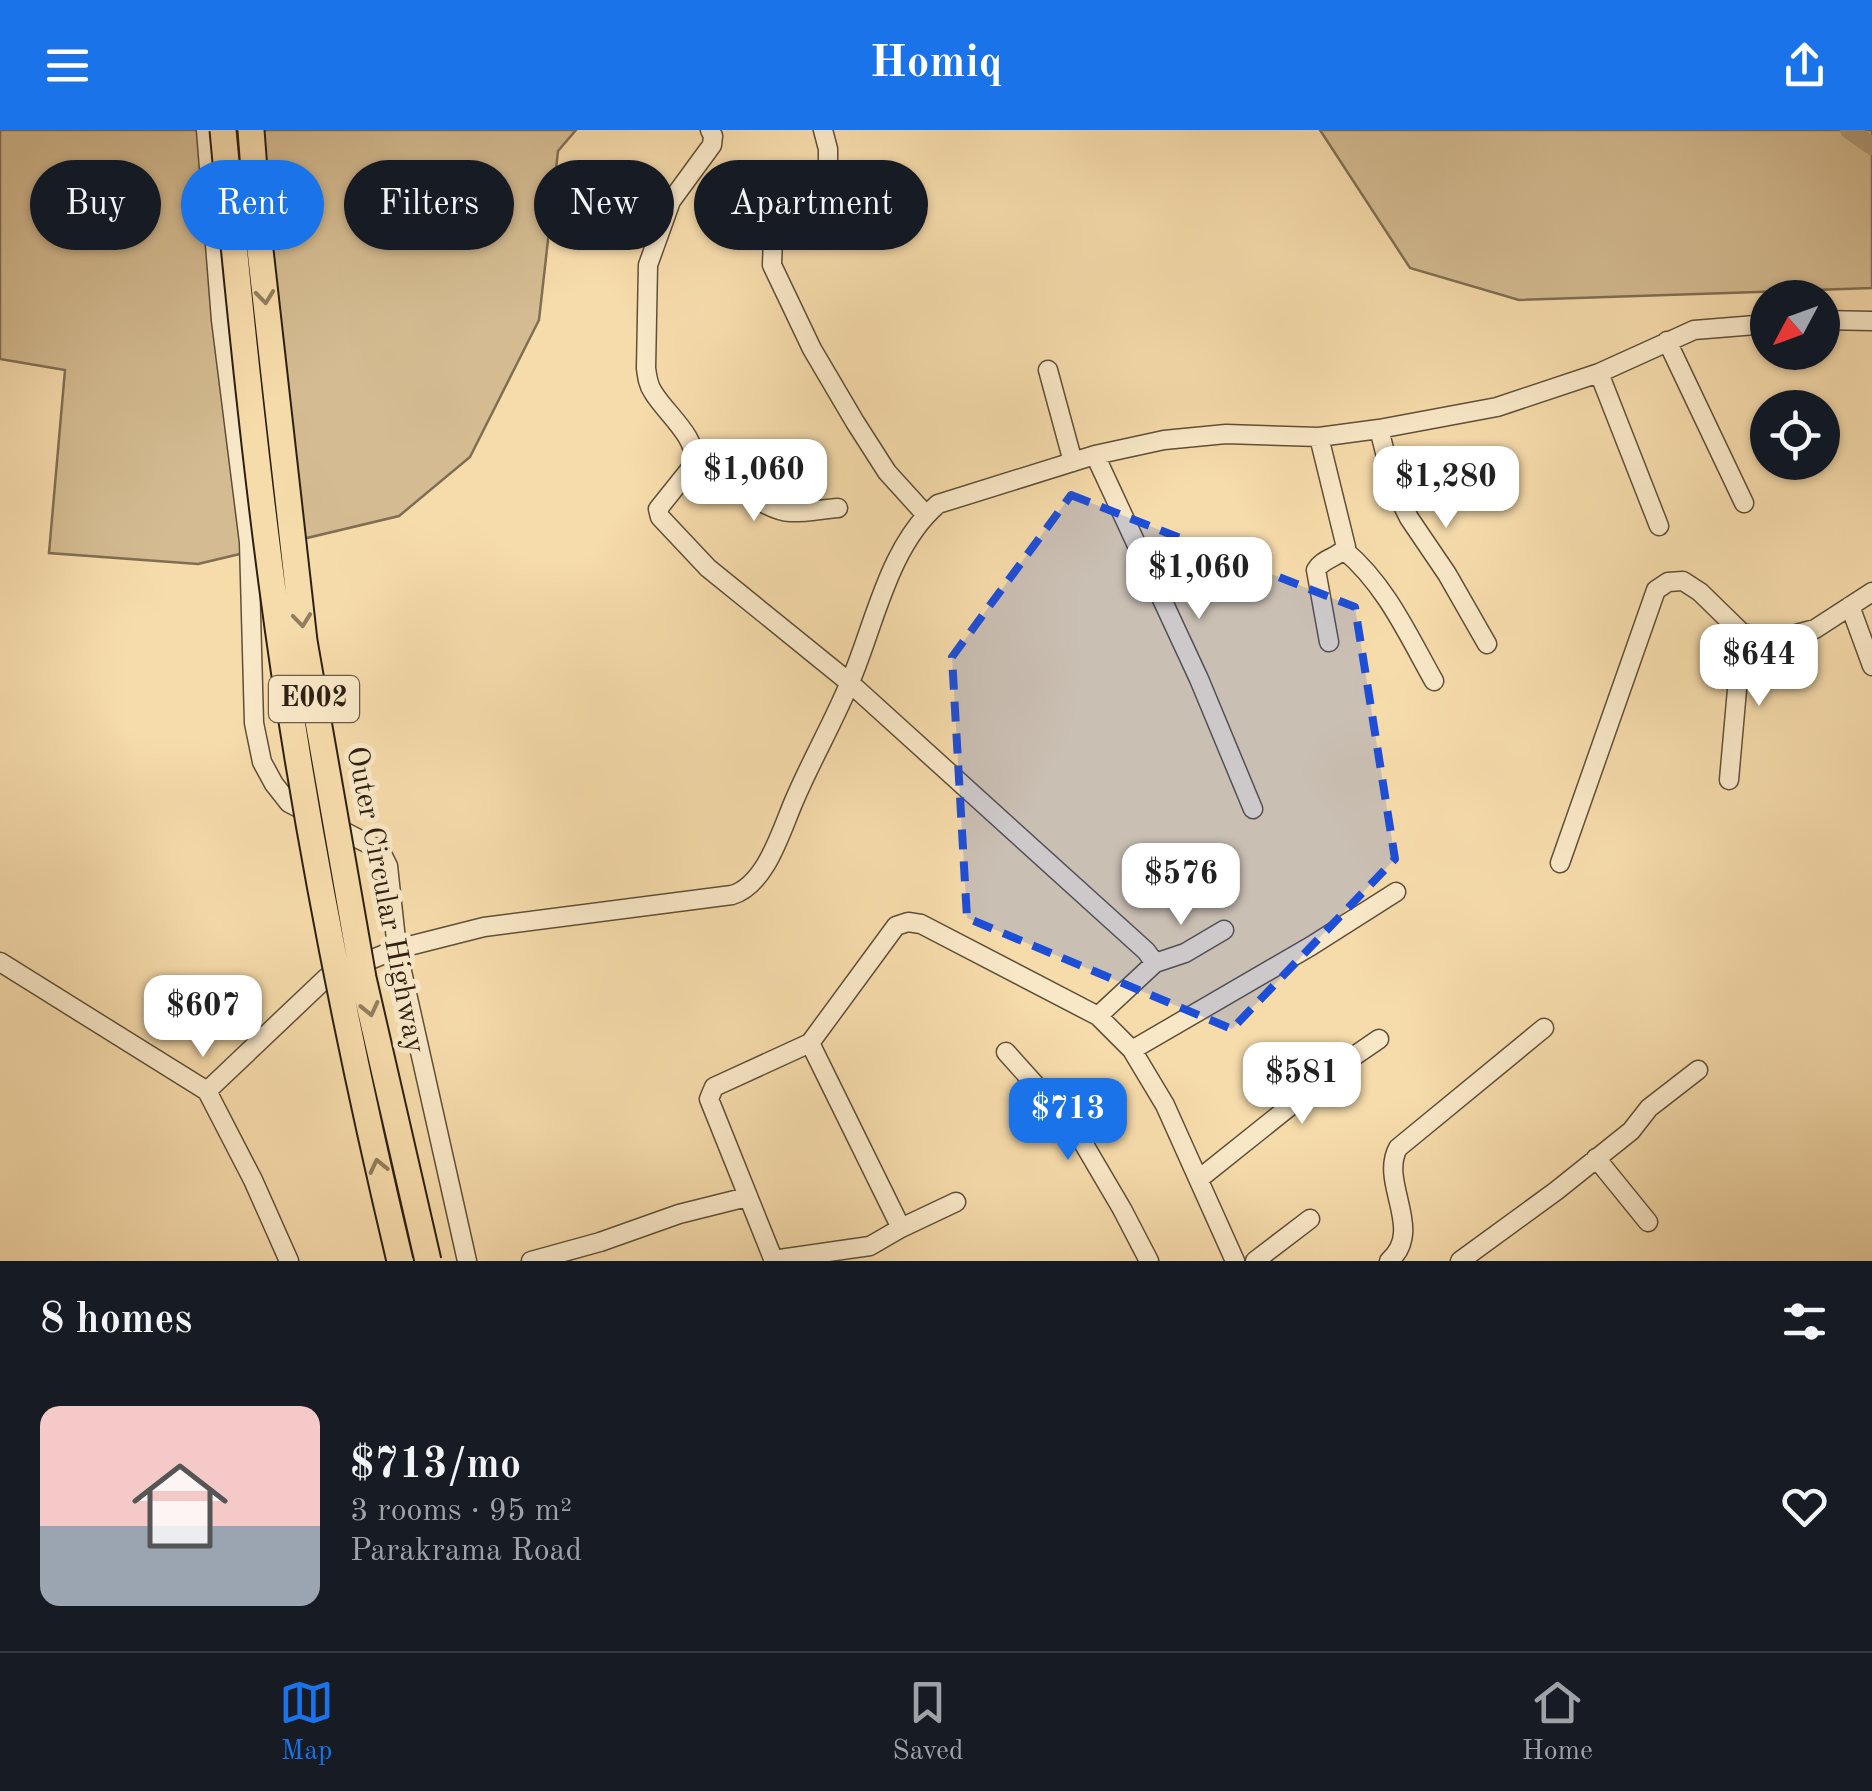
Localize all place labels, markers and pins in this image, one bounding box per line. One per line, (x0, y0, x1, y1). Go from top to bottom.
pin: $1,060 (673, 439, 835, 524)
pin: $1,280 (1365, 446, 1527, 531)
pin: $1,060 (1118, 537, 1280, 622)
pin: $644 (1700, 624, 1818, 709)
pin: $576 (1122, 843, 1240, 928)
pin: $607 (144, 975, 262, 1060)
pin: $581 (1243, 1042, 1361, 1127)
pin: $713 (1009, 1078, 1127, 1163)

